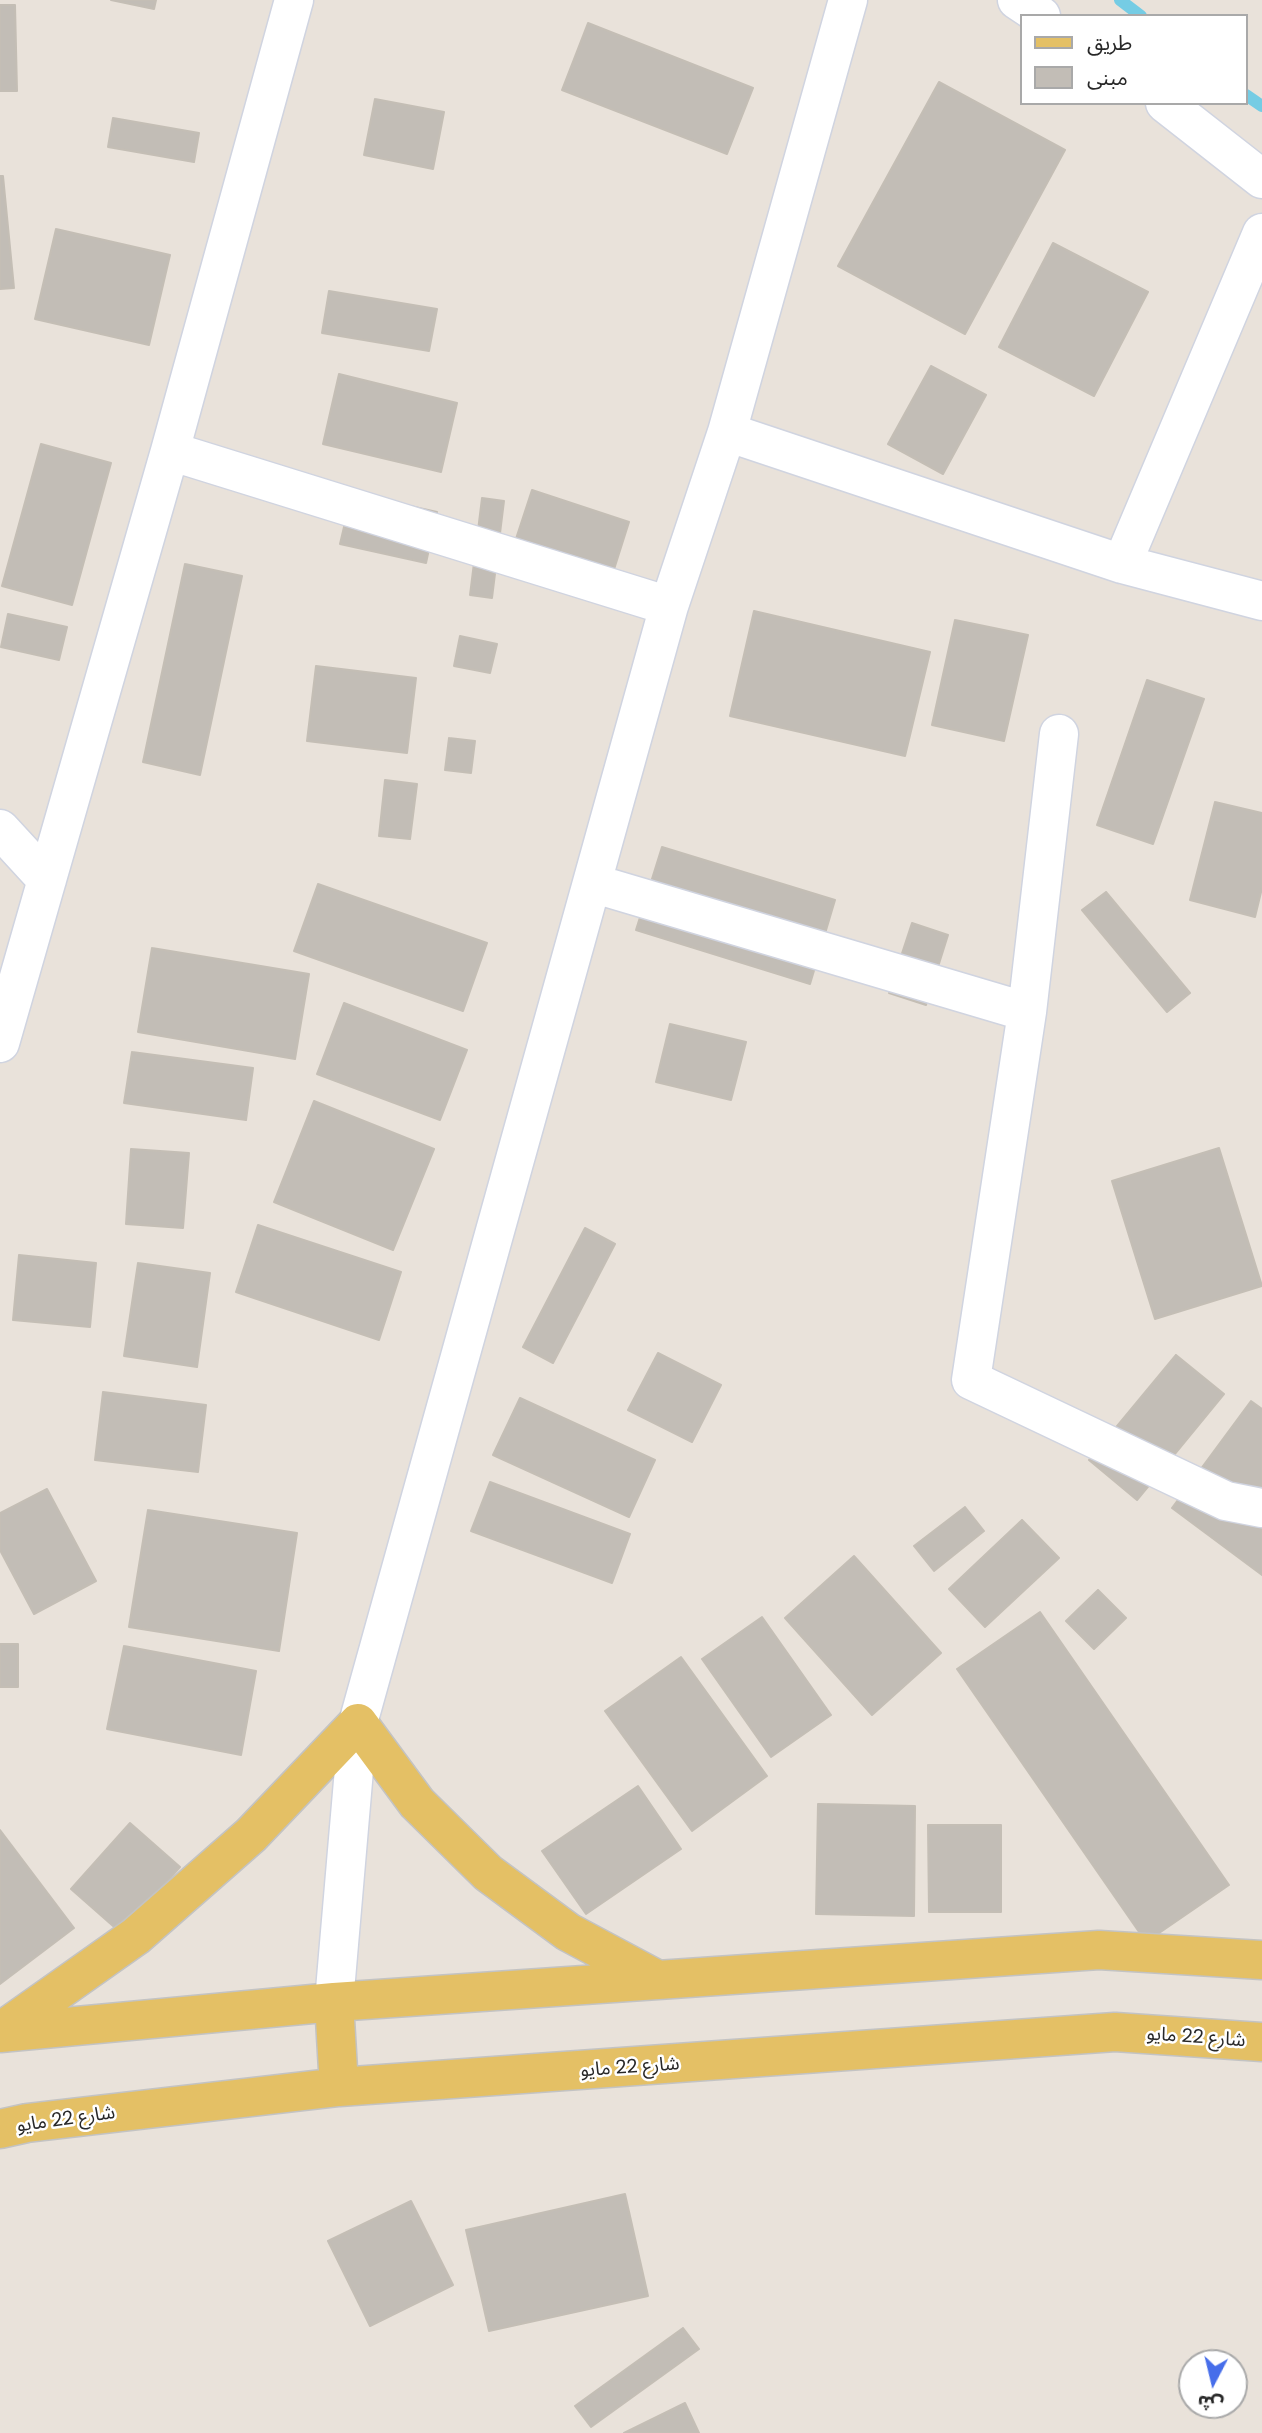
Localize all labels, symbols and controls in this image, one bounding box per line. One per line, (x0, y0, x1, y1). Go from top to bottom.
legend (1020, 14, 1248, 105)
text: طريق (1087, 28, 1132, 57)
text: مبنى (1087, 63, 1128, 92)
street label: شارع 22 مايو (1146, 2023, 1246, 2053)
street label: شارع 22 مايو (580, 2053, 680, 2083)
street label: شارع 22 مايو (15, 2102, 117, 2138)
north arrow (1178, 2349, 1248, 2419)
text: ش (1196, 2388, 1225, 2418)

